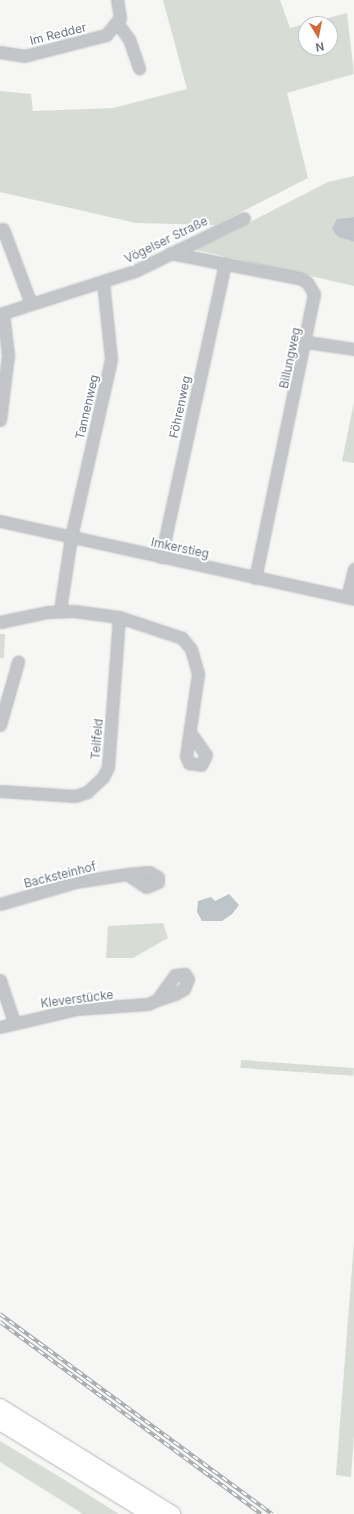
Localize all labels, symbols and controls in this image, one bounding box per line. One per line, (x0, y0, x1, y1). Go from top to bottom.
north arrow (298, 16, 338, 56)
street label: Im Redder (28, 20, 88, 48)
text: N (315, 39, 325, 54)
street label: Vögelser Straße (122, 214, 210, 266)
street label: Billungweg (277, 326, 303, 390)
street label: Tannenweg (73, 373, 101, 441)
street label: Föhrenweg (166, 375, 194, 439)
street label: Imkerstieg (150, 535, 210, 561)
street label: Teilfeld (88, 718, 106, 760)
street label: Backsteinhof (22, 859, 98, 891)
street label: Kleverstücke (40, 987, 114, 1011)

